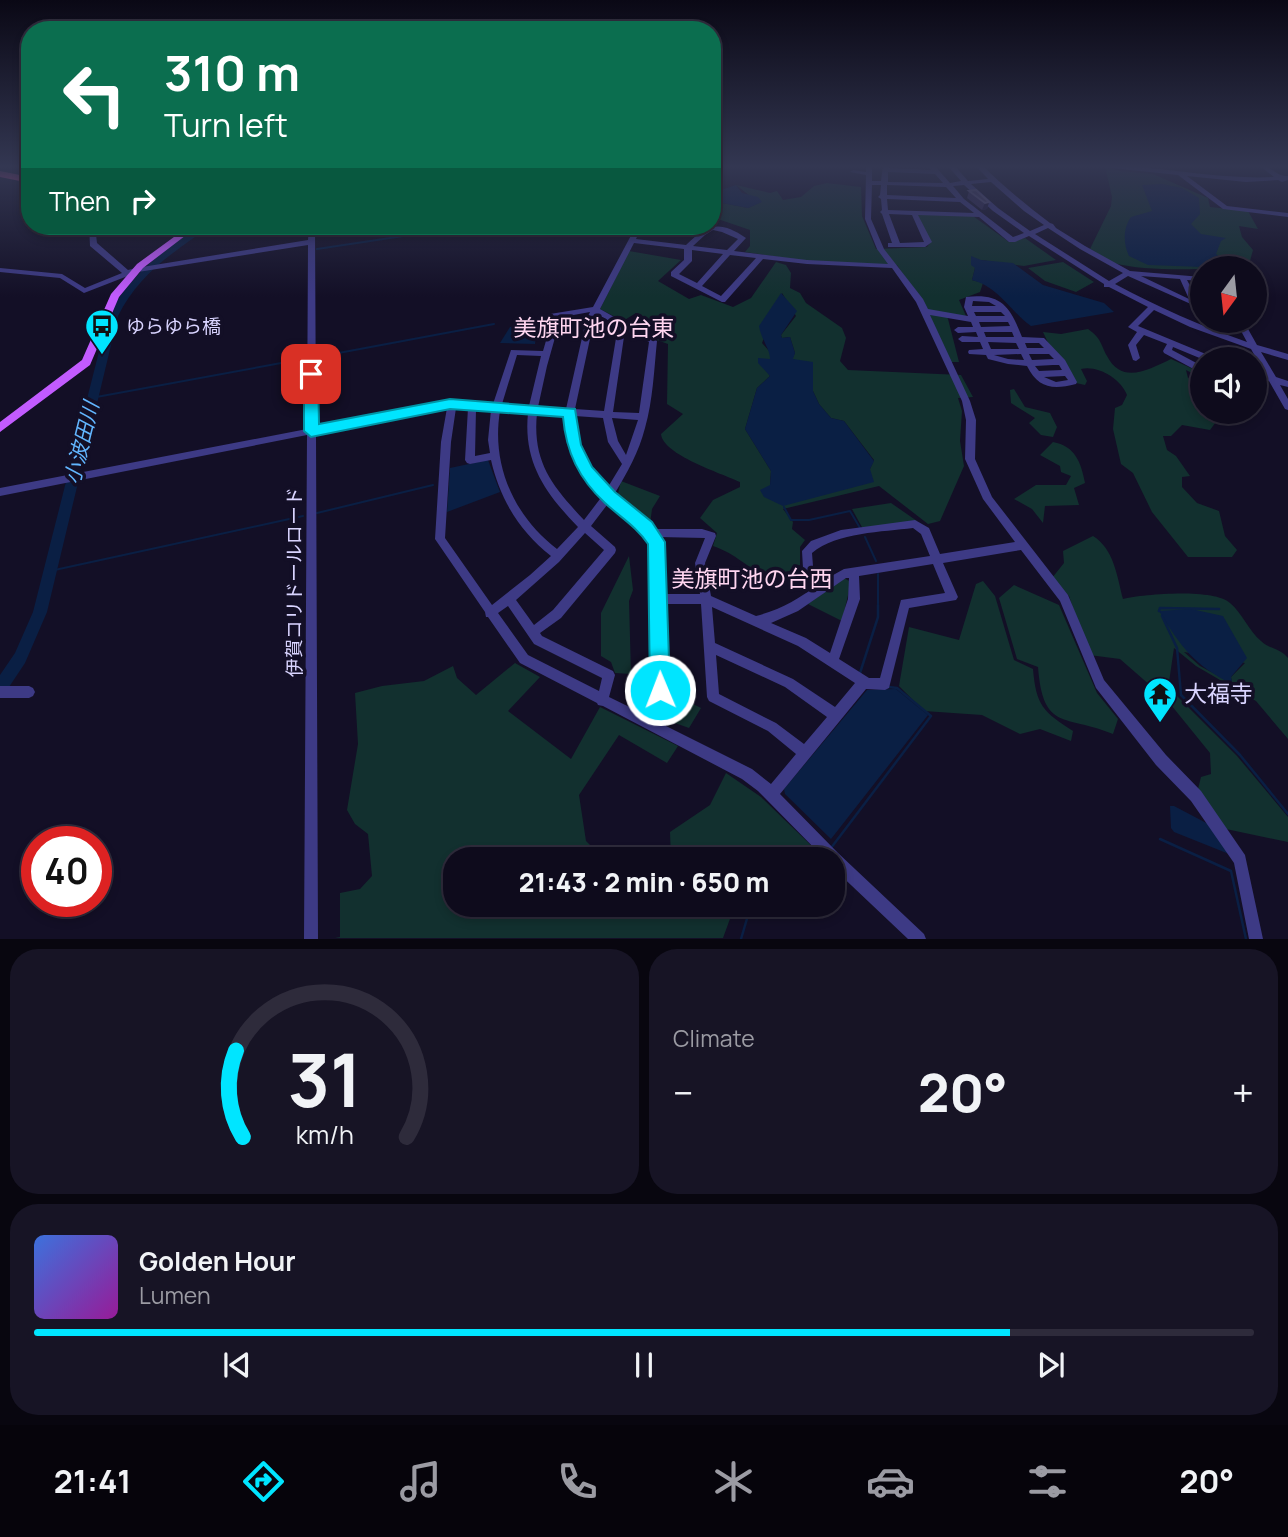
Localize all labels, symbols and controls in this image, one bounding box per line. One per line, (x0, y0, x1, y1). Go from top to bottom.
text: 310 m (164, 39, 300, 106)
icon: left (49, 49, 140, 140)
text: Turn left (164, 103, 288, 147)
icon: right (124, 182, 162, 220)
text: Then (49, 183, 110, 219)
north arrow (1190, 256, 1267, 332)
map controls (1190, 256, 1267, 424)
bus stop icon: ゆらゆら橋 (83, 307, 121, 356)
district label: 美旗町池の台東 (514, 311, 675, 343)
place label: ゆらゆら橋 (126, 313, 221, 339)
pin (281, 344, 341, 404)
button: sound (1190, 347, 1267, 424)
icon: arrive (292, 355, 330, 393)
water label: 小波田川 (57, 397, 105, 487)
street label: 伊賀コリドールロード (281, 487, 307, 677)
district label: 美旗町池の台西 (672, 562, 833, 594)
position arrow (623, 653, 697, 727)
temple icon: 大福寺 (1141, 675, 1179, 724)
place label: 大福寺 (1184, 677, 1253, 709)
speed limit sign: 40 (21, 826, 112, 917)
text: 21:43 · 2 min · 650 m (519, 864, 769, 900)
text: Climate (673, 1022, 755, 1054)
text: 31 (287, 1030, 362, 1130)
text: 20° (918, 1057, 1008, 1128)
text: − (673, 1066, 694, 1118)
text: + (1232, 1066, 1254, 1118)
text: km/h (295, 1117, 354, 1152)
text: Golden Hour (139, 1243, 296, 1279)
text: Lumen (139, 1279, 211, 1311)
icon: previous (218, 1346, 256, 1384)
icon: pause (625, 1346, 663, 1384)
icon: next (1032, 1346, 1070, 1384)
icon: directions (239, 1457, 288, 1506)
icon: music (396, 1457, 445, 1506)
icon: phone (553, 1457, 602, 1506)
icon: climate (709, 1457, 758, 1506)
icon: car (866, 1457, 915, 1506)
icon: filters (1023, 1457, 1072, 1506)
text: 21:41 (54, 1459, 131, 1503)
text: 20° (1180, 1459, 1234, 1503)

